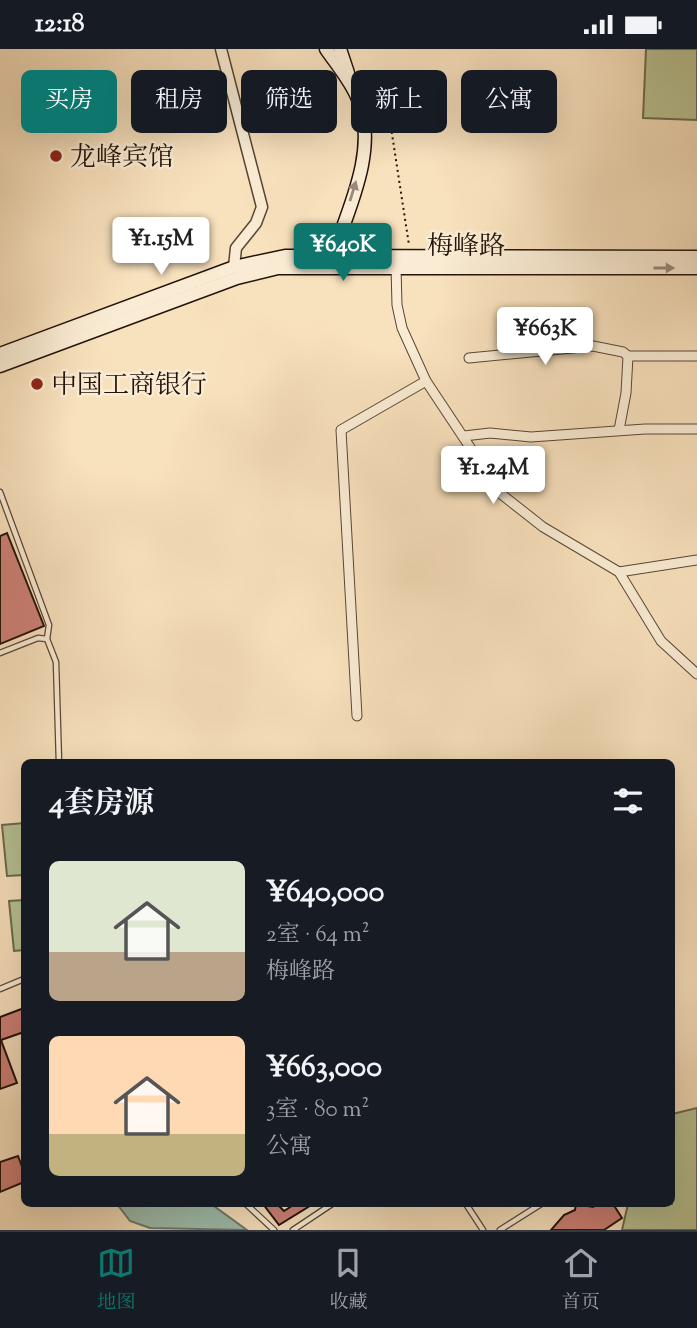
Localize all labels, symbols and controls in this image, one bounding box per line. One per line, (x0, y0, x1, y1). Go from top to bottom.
text: 12:18 (35, 6, 85, 43)
chip: 买房 (21, 70, 117, 133)
chip: 租房 (131, 70, 227, 133)
chip: 筛选 (241, 70, 337, 133)
chip: 新上 (351, 70, 447, 133)
chip: 公寓 (461, 70, 557, 133)
place label: 龙峰宾馆 (70, 140, 174, 177)
marker: 龙峰宾馆 (48, 148, 64, 164)
one-way arrow (349, 180, 359, 201)
pin: ¥1.15M (104, 217, 218, 277)
text: ¥1.15M (128, 223, 194, 256)
pin: ¥640K (294, 223, 392, 283)
text: ¥640K (310, 229, 376, 262)
street label: 梅峰路 (427, 229, 505, 266)
one-way arrow (653, 262, 675, 274)
pin: ¥663K (496, 307, 594, 367)
text: ¥663K (513, 313, 577, 346)
place label: 中国工商银行 (51, 368, 207, 405)
marker: 中国工商银行 (29, 376, 45, 392)
pin: ¥1.24M (436, 447, 550, 506)
text: ¥1.24M (457, 452, 529, 485)
icon: filters (609, 782, 647, 820)
text: 4套房源 (49, 783, 154, 826)
text: ¥640,000 (266, 872, 384, 915)
icon: home (105, 889, 189, 973)
text: 2室 · 64 m² (266, 919, 370, 952)
text: 梅峰路 (266, 956, 335, 989)
text: ¥663,000 (266, 1047, 382, 1090)
icon: home (105, 1064, 189, 1148)
text: 3室 · 80 m² (266, 1094, 369, 1127)
text: 公寓 (266, 1131, 312, 1164)
tab: 地图 (97, 1244, 135, 1317)
tab: 收藏 (329, 1244, 368, 1317)
tab: 首页 (562, 1244, 600, 1317)

